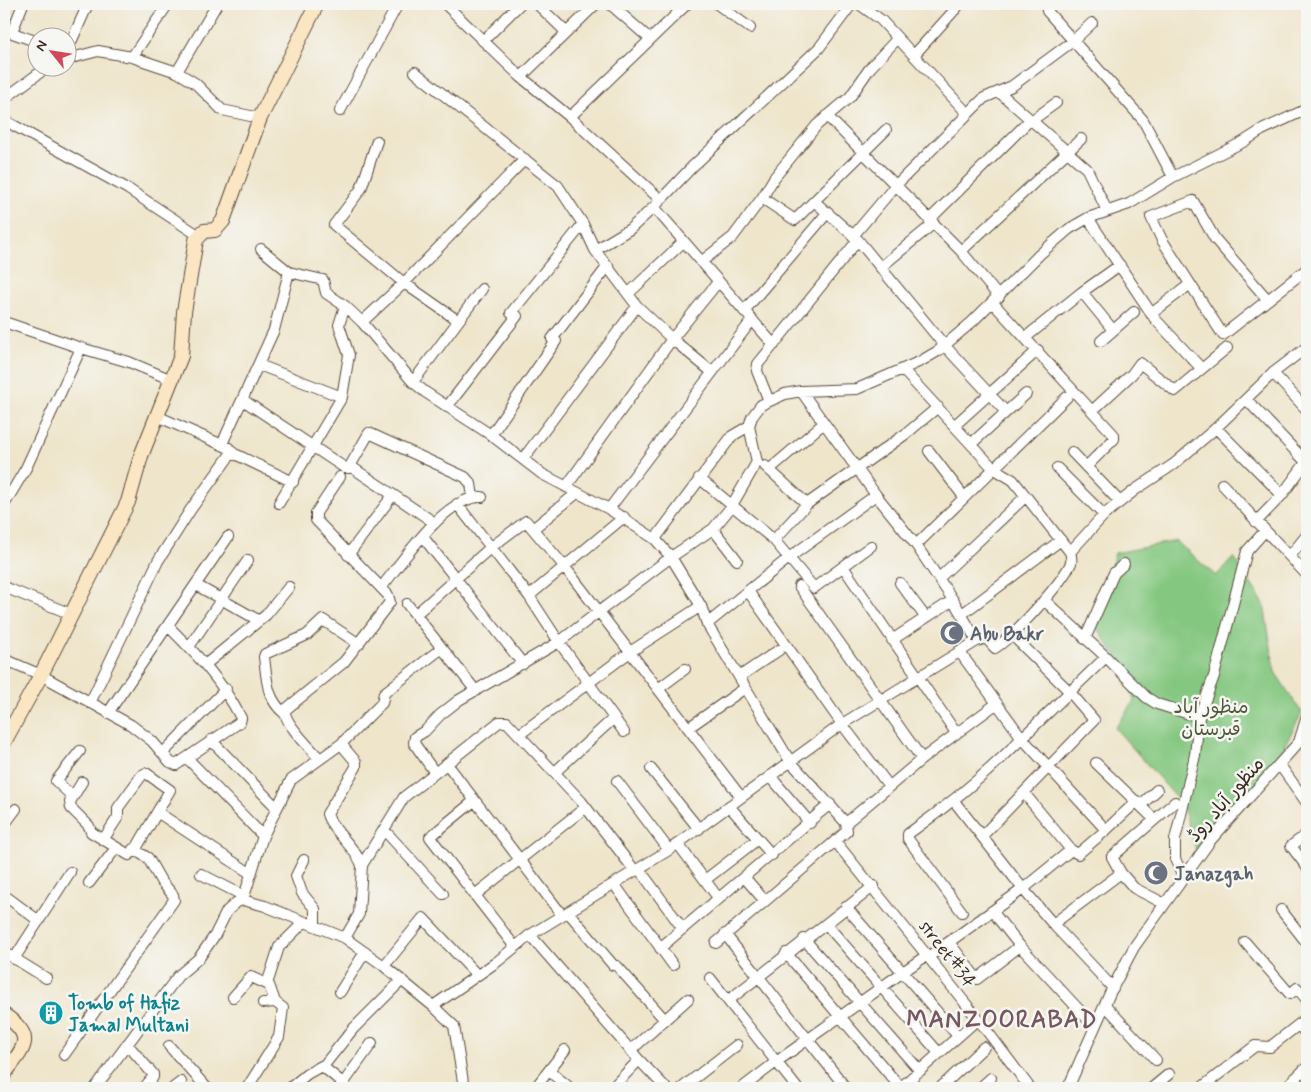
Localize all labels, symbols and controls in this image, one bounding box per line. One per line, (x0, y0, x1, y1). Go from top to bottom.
north arrow (28, 28, 78, 78)
text: N (31, 37, 52, 55)
mosque icon: Abu Bakr (939, 620, 965, 646)
place label: Abu Bakr (970, 622, 1044, 647)
park label: منظور آباد قبرستان (1174, 695, 1248, 742)
street label: منظور آباد روڈ (1182, 752, 1270, 848)
mosque icon: Janazgah (1143, 860, 1169, 886)
place label: Janazgah (1174, 862, 1254, 888)
street label: street#34 (912, 915, 981, 993)
place label: Tomb of Hafiz Jamal Multani (68, 991, 189, 1038)
building icon: Tomb of Hafiz Jamal Multani (38, 1000, 64, 1026)
district label: MANZOORABAD (907, 1005, 1097, 1036)

